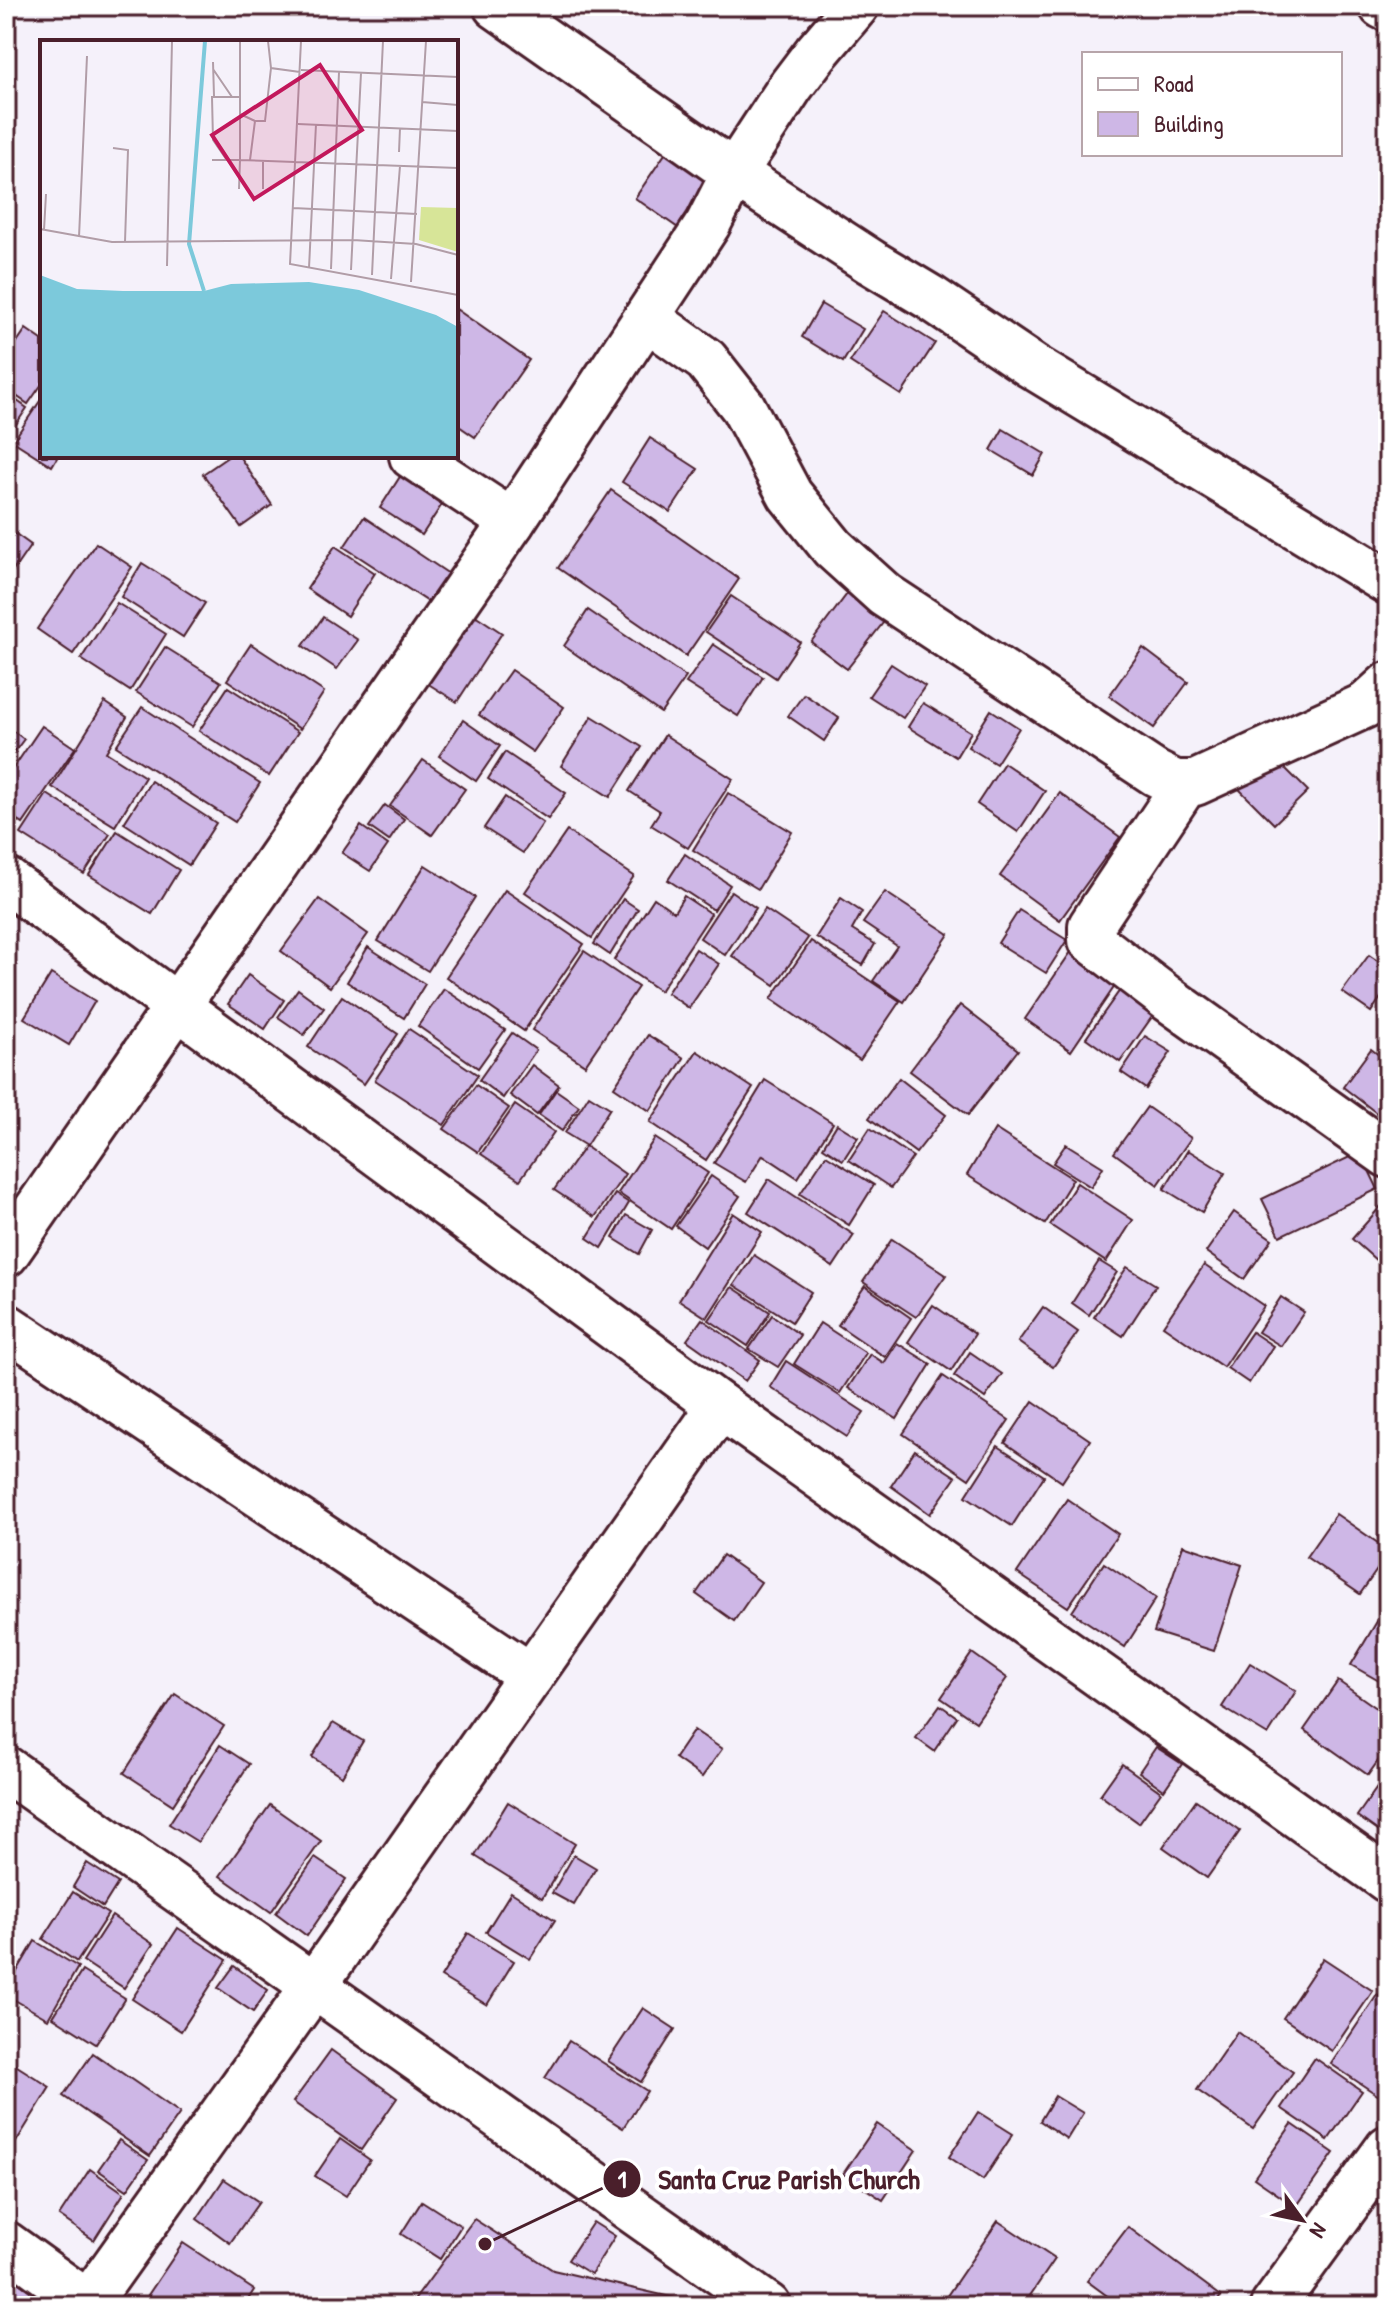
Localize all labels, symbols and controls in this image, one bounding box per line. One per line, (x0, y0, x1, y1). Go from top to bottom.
inset map (40, 40, 458, 458)
legend (1082, 52, 1342, 156)
text: Road (1154, 67, 1193, 99)
text: Building (1154, 107, 1224, 139)
callout: Santa Cruz Parish Church (602, 2153, 936, 2205)
text: Santa Cruz Parish Church (658, 2160, 920, 2198)
text: 1 (618, 2163, 627, 2195)
north arrow (1262, 2180, 1342, 2260)
text: N (1303, 2218, 1335, 2244)

